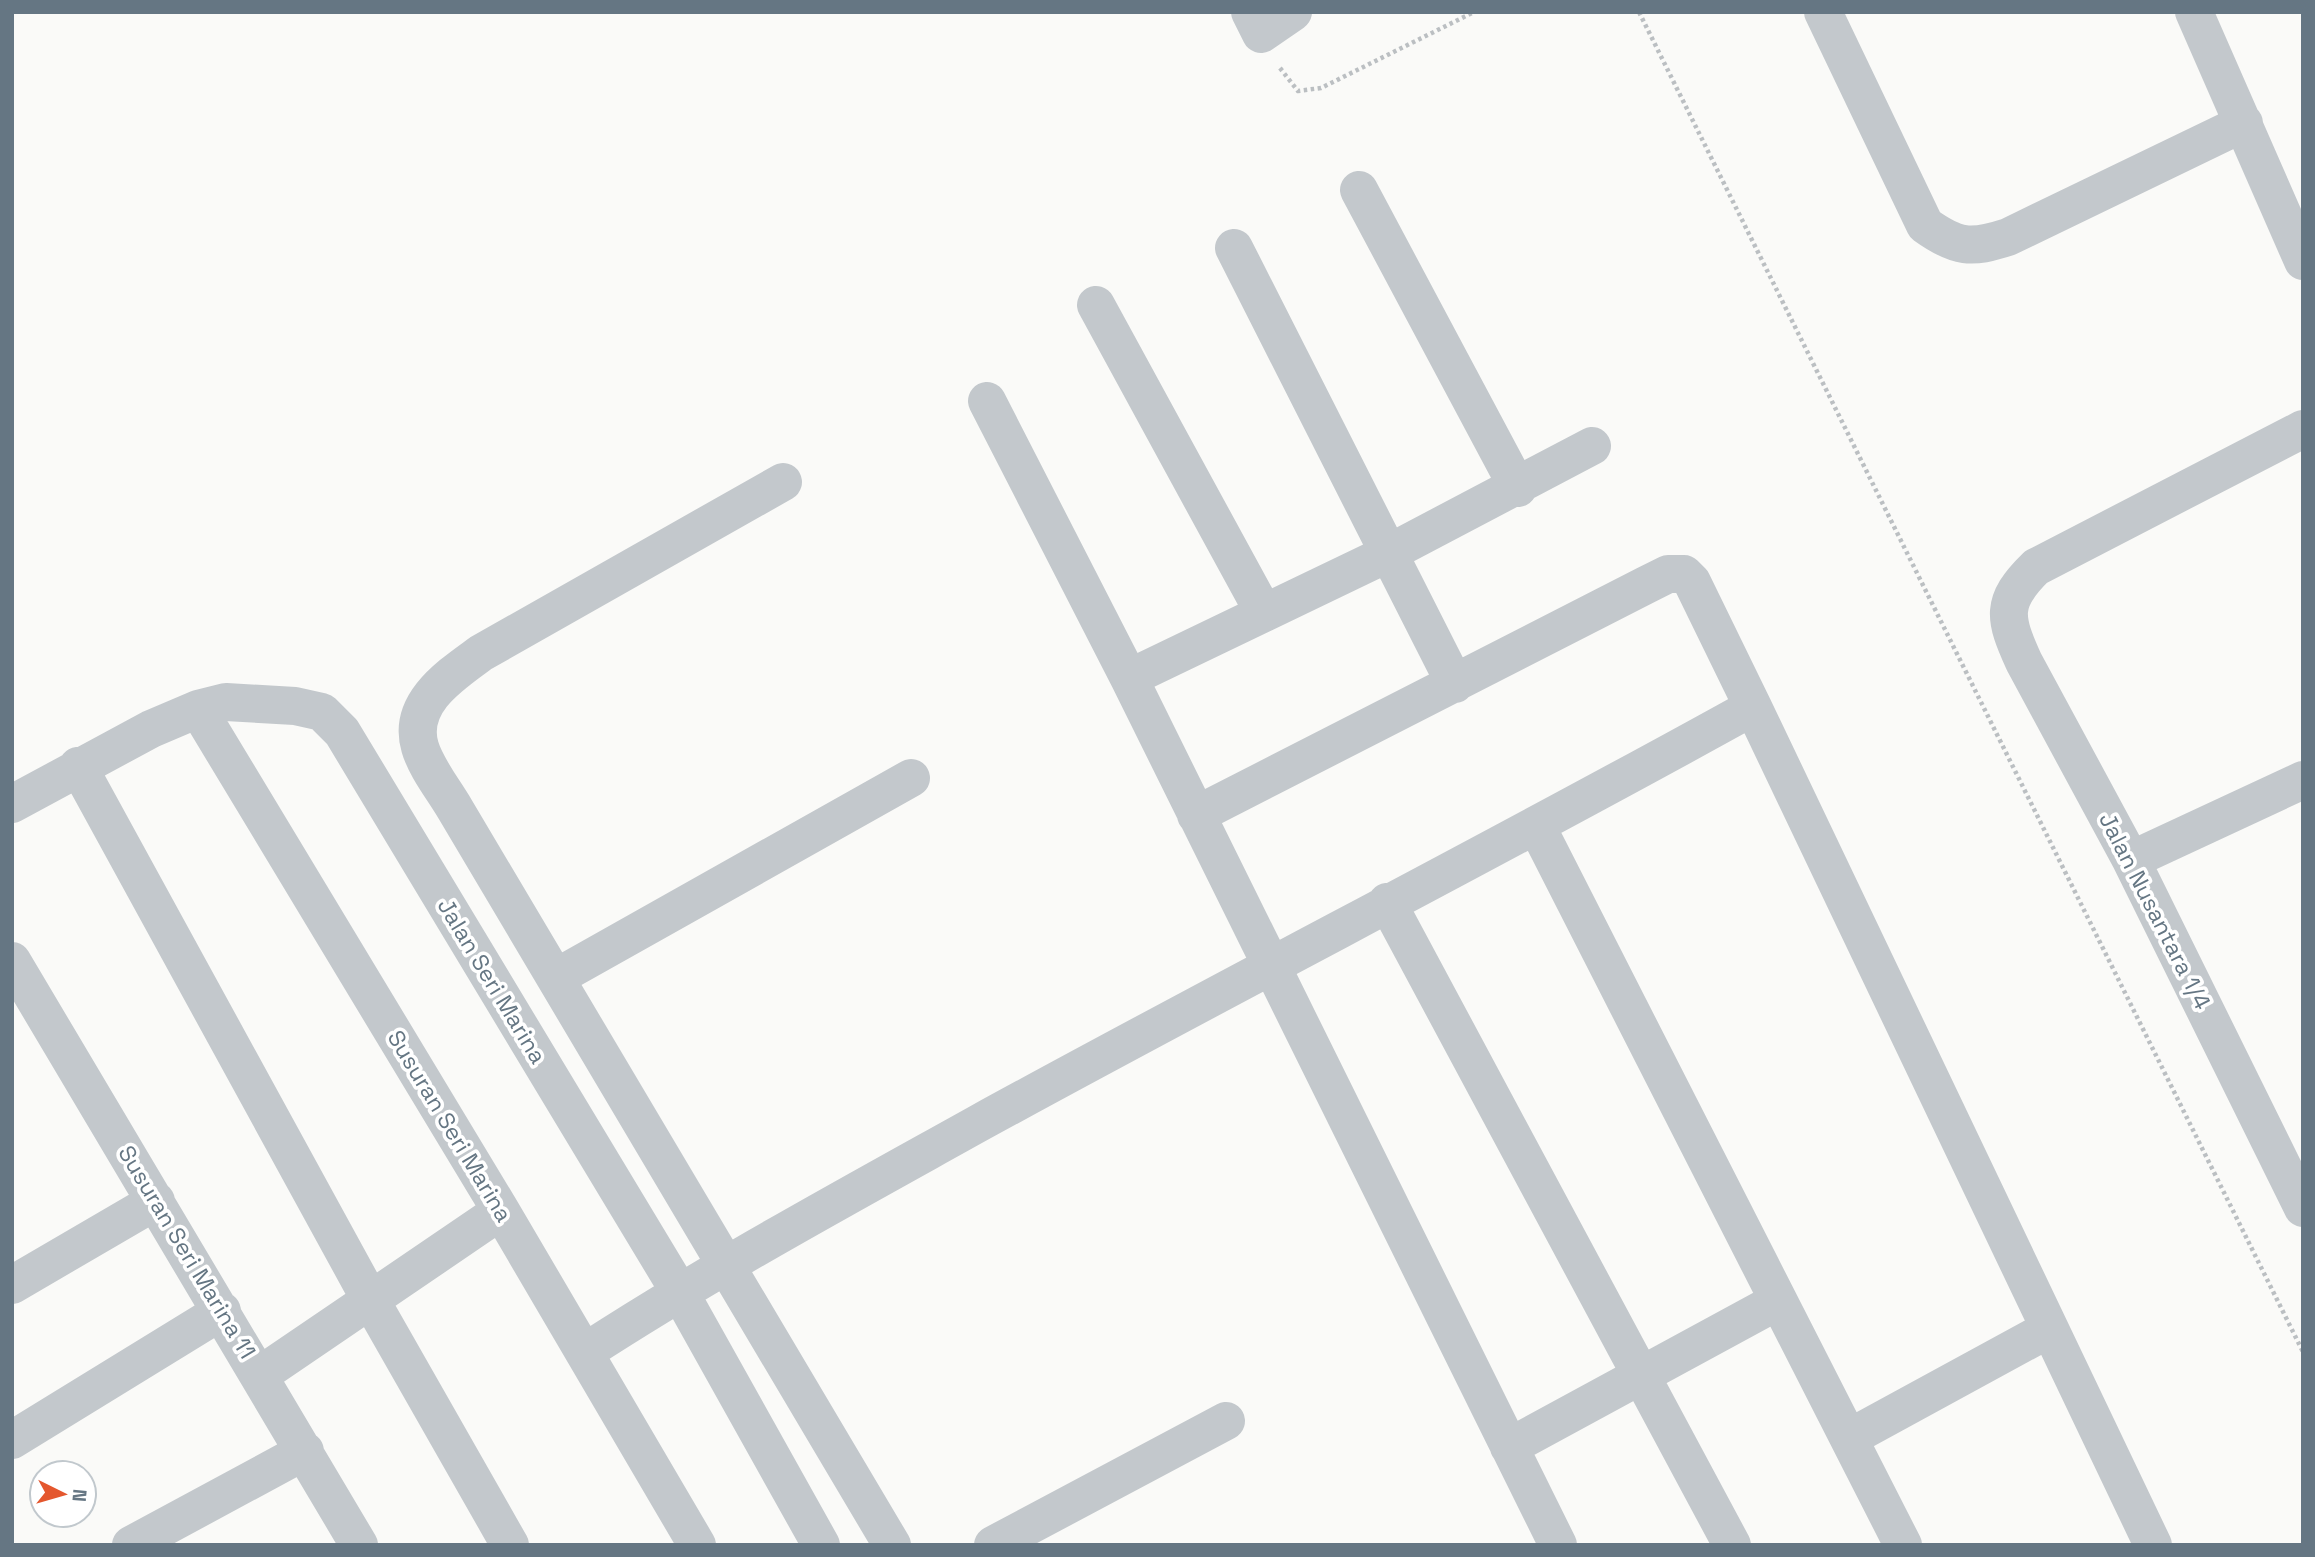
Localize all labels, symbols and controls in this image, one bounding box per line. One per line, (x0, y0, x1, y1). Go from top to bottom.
street label: Jalan Nusantara 1/4 (2092, 807, 2218, 1015)
street label: Jalan Seri Marina (431, 893, 553, 1069)
street label: Susuran Seri Marina (381, 1025, 519, 1227)
street label: Susuran Seri Marina 11 (111, 1140, 263, 1364)
north arrow (28, 1459, 98, 1529)
text: N (66, 1488, 92, 1503)

